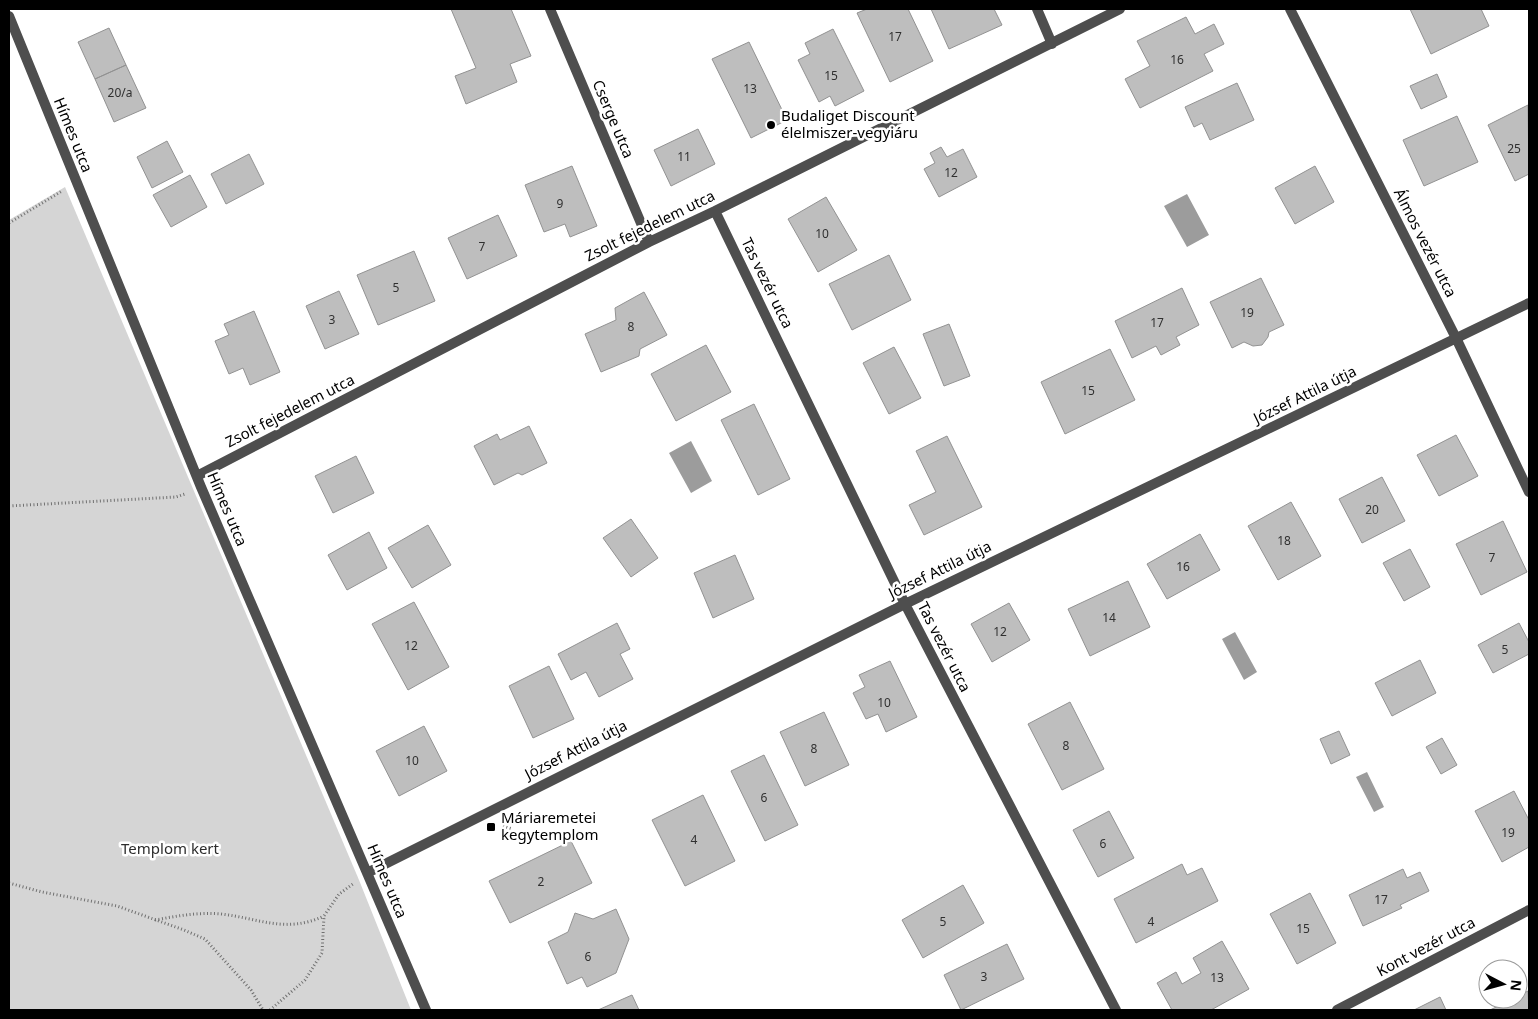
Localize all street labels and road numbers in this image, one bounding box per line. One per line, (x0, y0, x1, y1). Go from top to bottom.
street label: Cserge utca (588, 76, 639, 161)
street label: Hímes utca (50, 94, 98, 175)
street label: Zsolt fejedelem utca (581, 185, 718, 265)
street label: Álmos vezér utca (1390, 185, 1462, 300)
street label: Tas vezér utca (737, 234, 798, 331)
street label: József Attila útja (1248, 361, 1359, 429)
street label: Zsolt fejedelem utca (222, 369, 357, 451)
street label: Hímes utca (203, 468, 253, 549)
street label: József Attila útja (883, 536, 994, 604)
street label: Tas vezér utca (914, 598, 976, 695)
street label: József Attila útja (519, 715, 630, 784)
street label: Hímes utca (363, 840, 413, 921)
street label: Kont vezér utca (1373, 912, 1478, 980)

